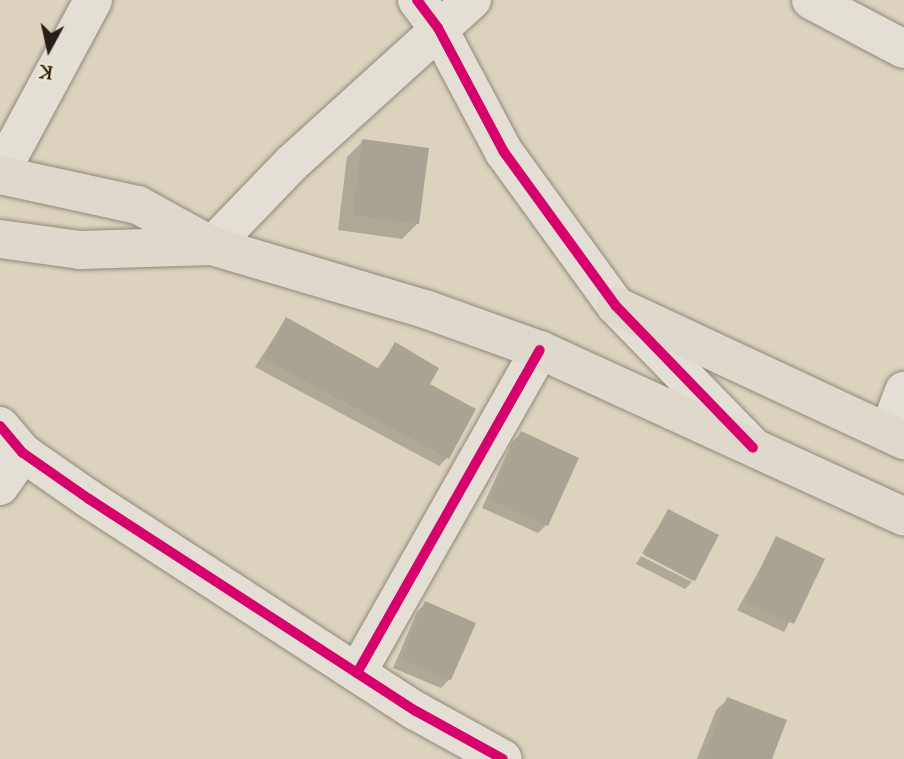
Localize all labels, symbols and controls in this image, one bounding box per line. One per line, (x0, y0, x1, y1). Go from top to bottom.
north arrow (14, 14, 84, 84)
text: K (37, 56, 55, 85)

